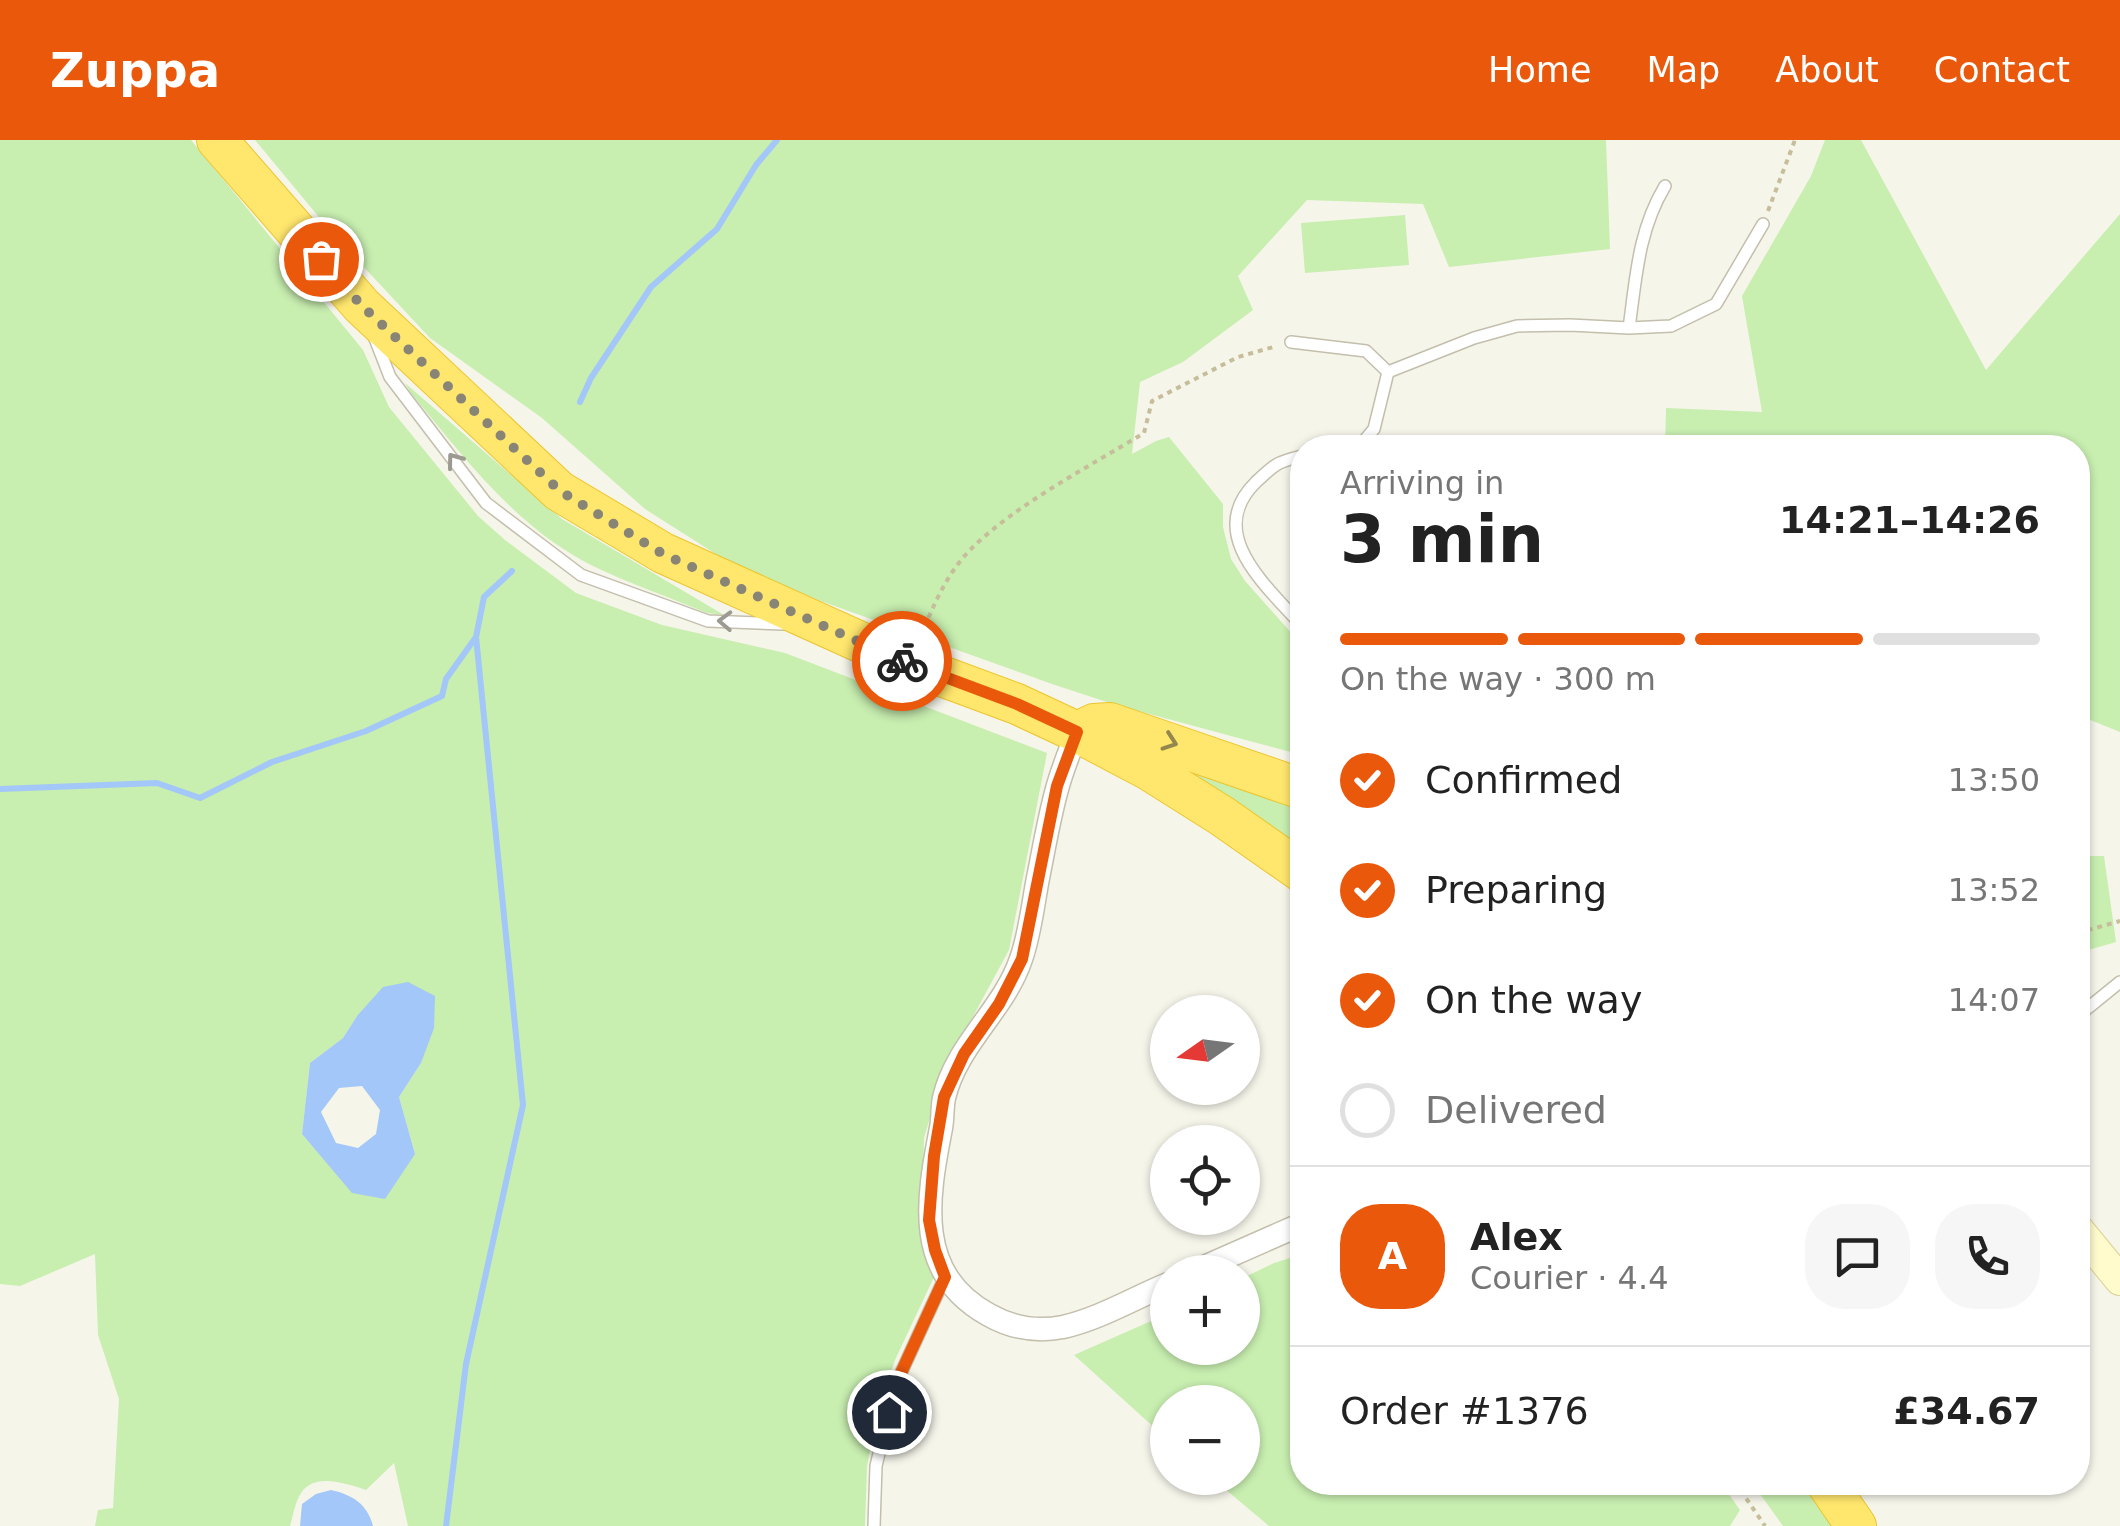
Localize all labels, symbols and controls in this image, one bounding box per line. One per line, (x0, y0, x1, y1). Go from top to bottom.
text: Zuppa (50, 42, 220, 98)
text: Home (1488, 50, 1591, 90)
text: Map (1646, 50, 1720, 90)
text: About (1775, 50, 1879, 90)
text: Contact (1934, 50, 2070, 90)
pin (279, 217, 364, 302)
icon: bag (294, 232, 349, 287)
one-way arrow (448, 453, 465, 471)
text: Arriving in (1340, 464, 1504, 502)
text: 14:21–14:26 (1779, 498, 2040, 542)
text: 3 min (1340, 502, 1544, 577)
one-way arrow (717, 611, 733, 632)
courier (852, 611, 952, 711)
icon: bike (875, 634, 930, 689)
text: On the way · 300 m (1340, 660, 1656, 698)
one-way arrow (1160, 731, 1177, 751)
icon: check (1340, 753, 1395, 808)
text: Confirmed (1425, 758, 1622, 802)
text: 13:50 (1948, 761, 2040, 799)
icon: check (1340, 863, 1395, 918)
text: Preparing (1425, 868, 1607, 912)
text: 13:52 (1948, 871, 2040, 909)
icon: check (1340, 973, 1395, 1028)
text: On the way (1425, 978, 1642, 1022)
text: 14:07 (1948, 981, 2040, 1019)
north arrow (1150, 995, 1260, 1105)
map controls (1150, 995, 1260, 1495)
text: Delivered (1425, 1088, 1607, 1132)
button: locate (1150, 1125, 1260, 1235)
button: chat (1805, 1204, 1910, 1309)
button: phone (1935, 1204, 2040, 1309)
text: Alex (1470, 1215, 1563, 1259)
text: A (1378, 1234, 1407, 1278)
button: + (1150, 1255, 1260, 1365)
text: Courier · 4.4 (1470, 1259, 1669, 1297)
pin (847, 1370, 932, 1455)
icon: home (862, 1385, 917, 1440)
button: − (1150, 1385, 1260, 1495)
text: Order #1376 (1340, 1389, 1589, 1433)
text: £34.67 (1893, 1389, 2040, 1433)

